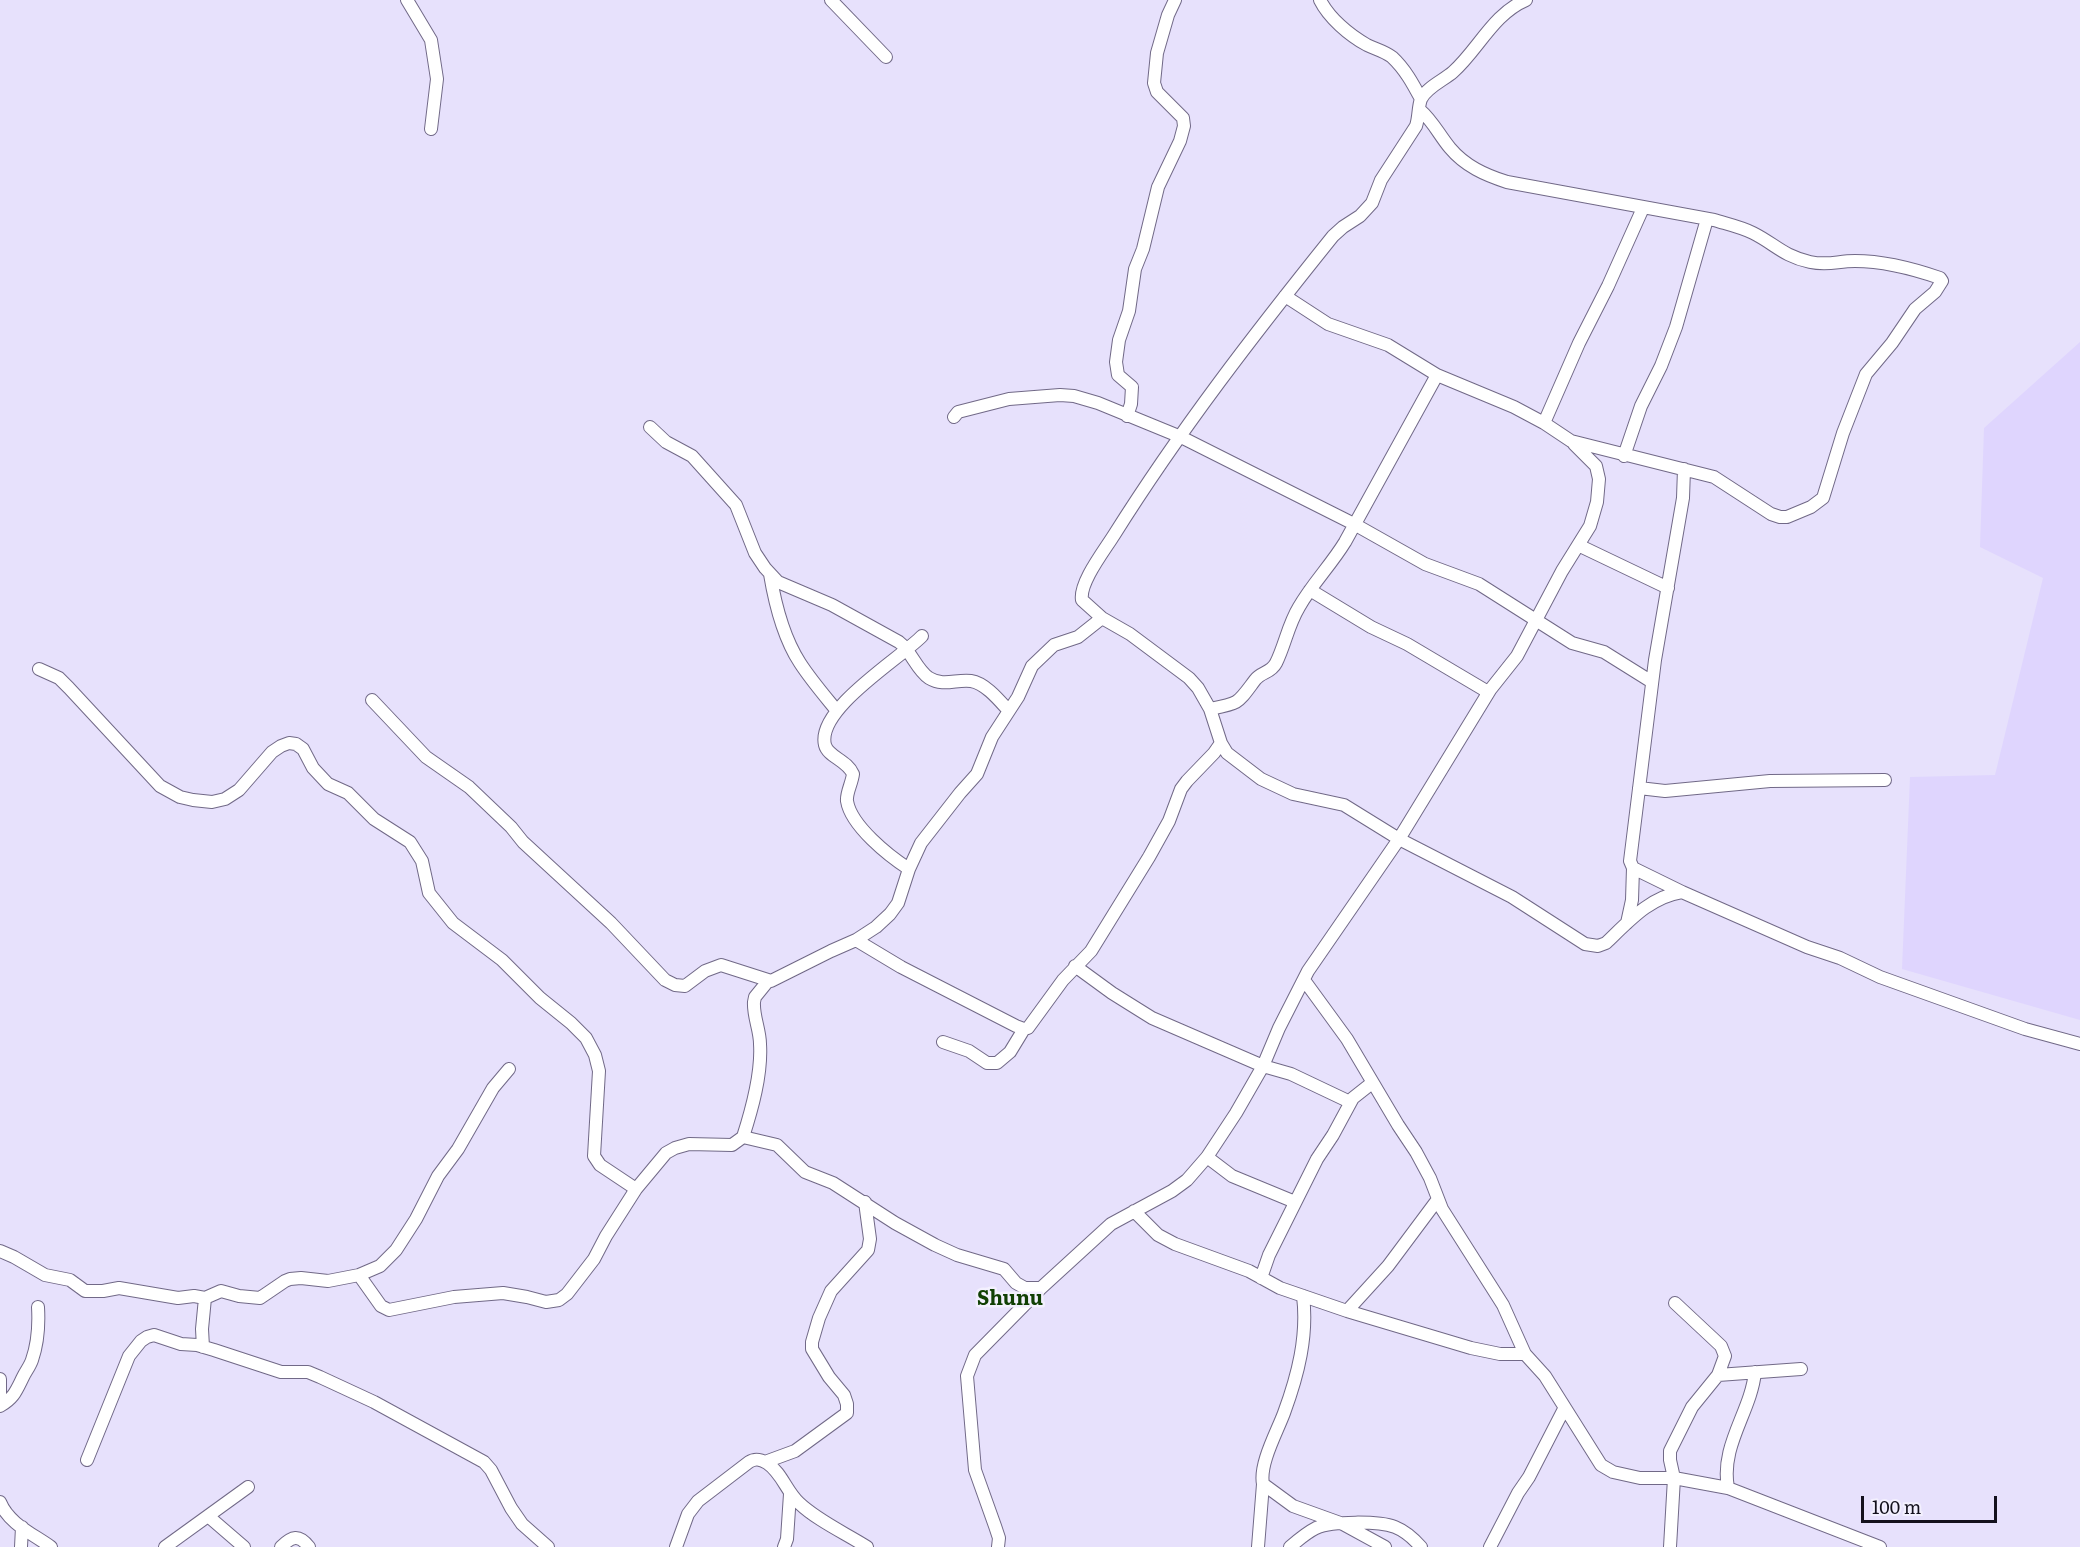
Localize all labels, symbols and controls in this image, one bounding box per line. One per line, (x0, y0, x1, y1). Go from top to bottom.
district label: Shunu (977, 1287, 1043, 1311)
scale bar (1864, 1484, 2000, 1522)
text: 100 m (1872, 1493, 1921, 1520)

